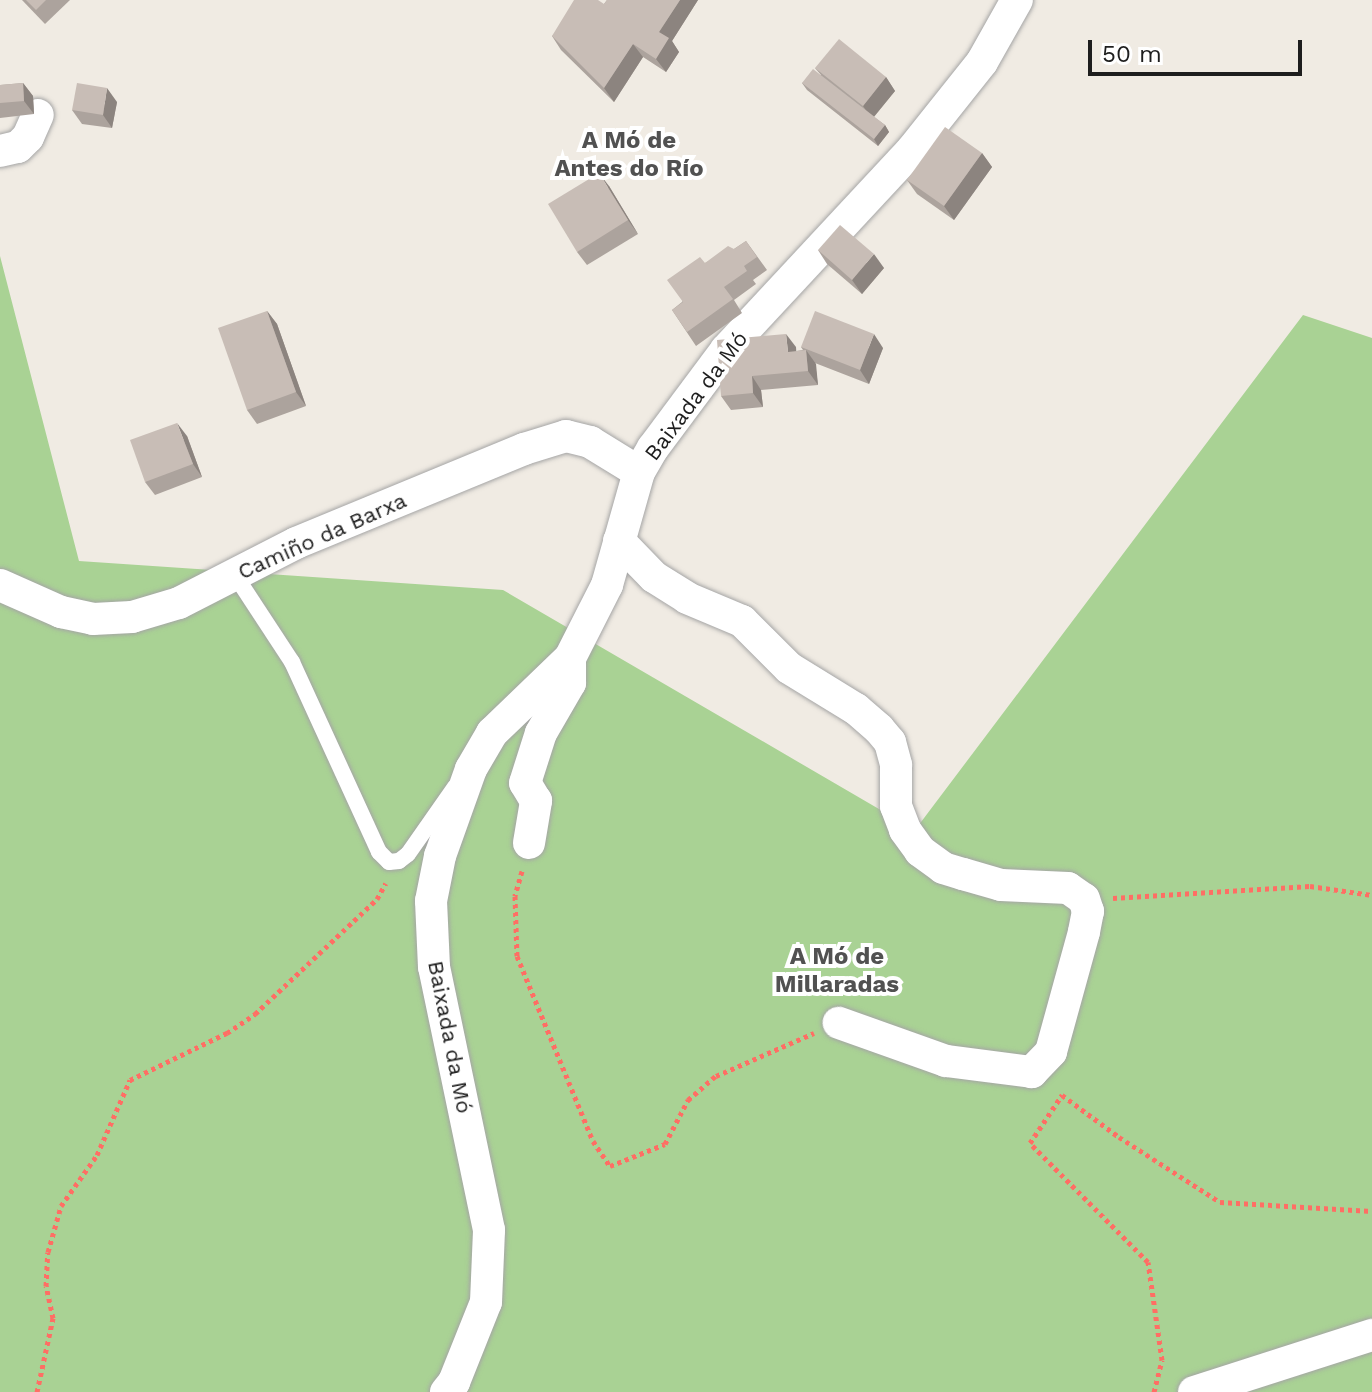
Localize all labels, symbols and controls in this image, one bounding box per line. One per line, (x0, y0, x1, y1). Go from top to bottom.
scale bar (1092, 24, 1306, 74)
text: 50 m (1102, 40, 1162, 68)
district label: A Mó de Antes do Río (554, 127, 704, 183)
street label: Baixada da Mó (639, 326, 753, 466)
street label: Camiño da Barxa (233, 487, 411, 585)
district label: A Mó de Millaradas (775, 943, 899, 999)
street label: Baixada da Mó (422, 958, 478, 1116)

